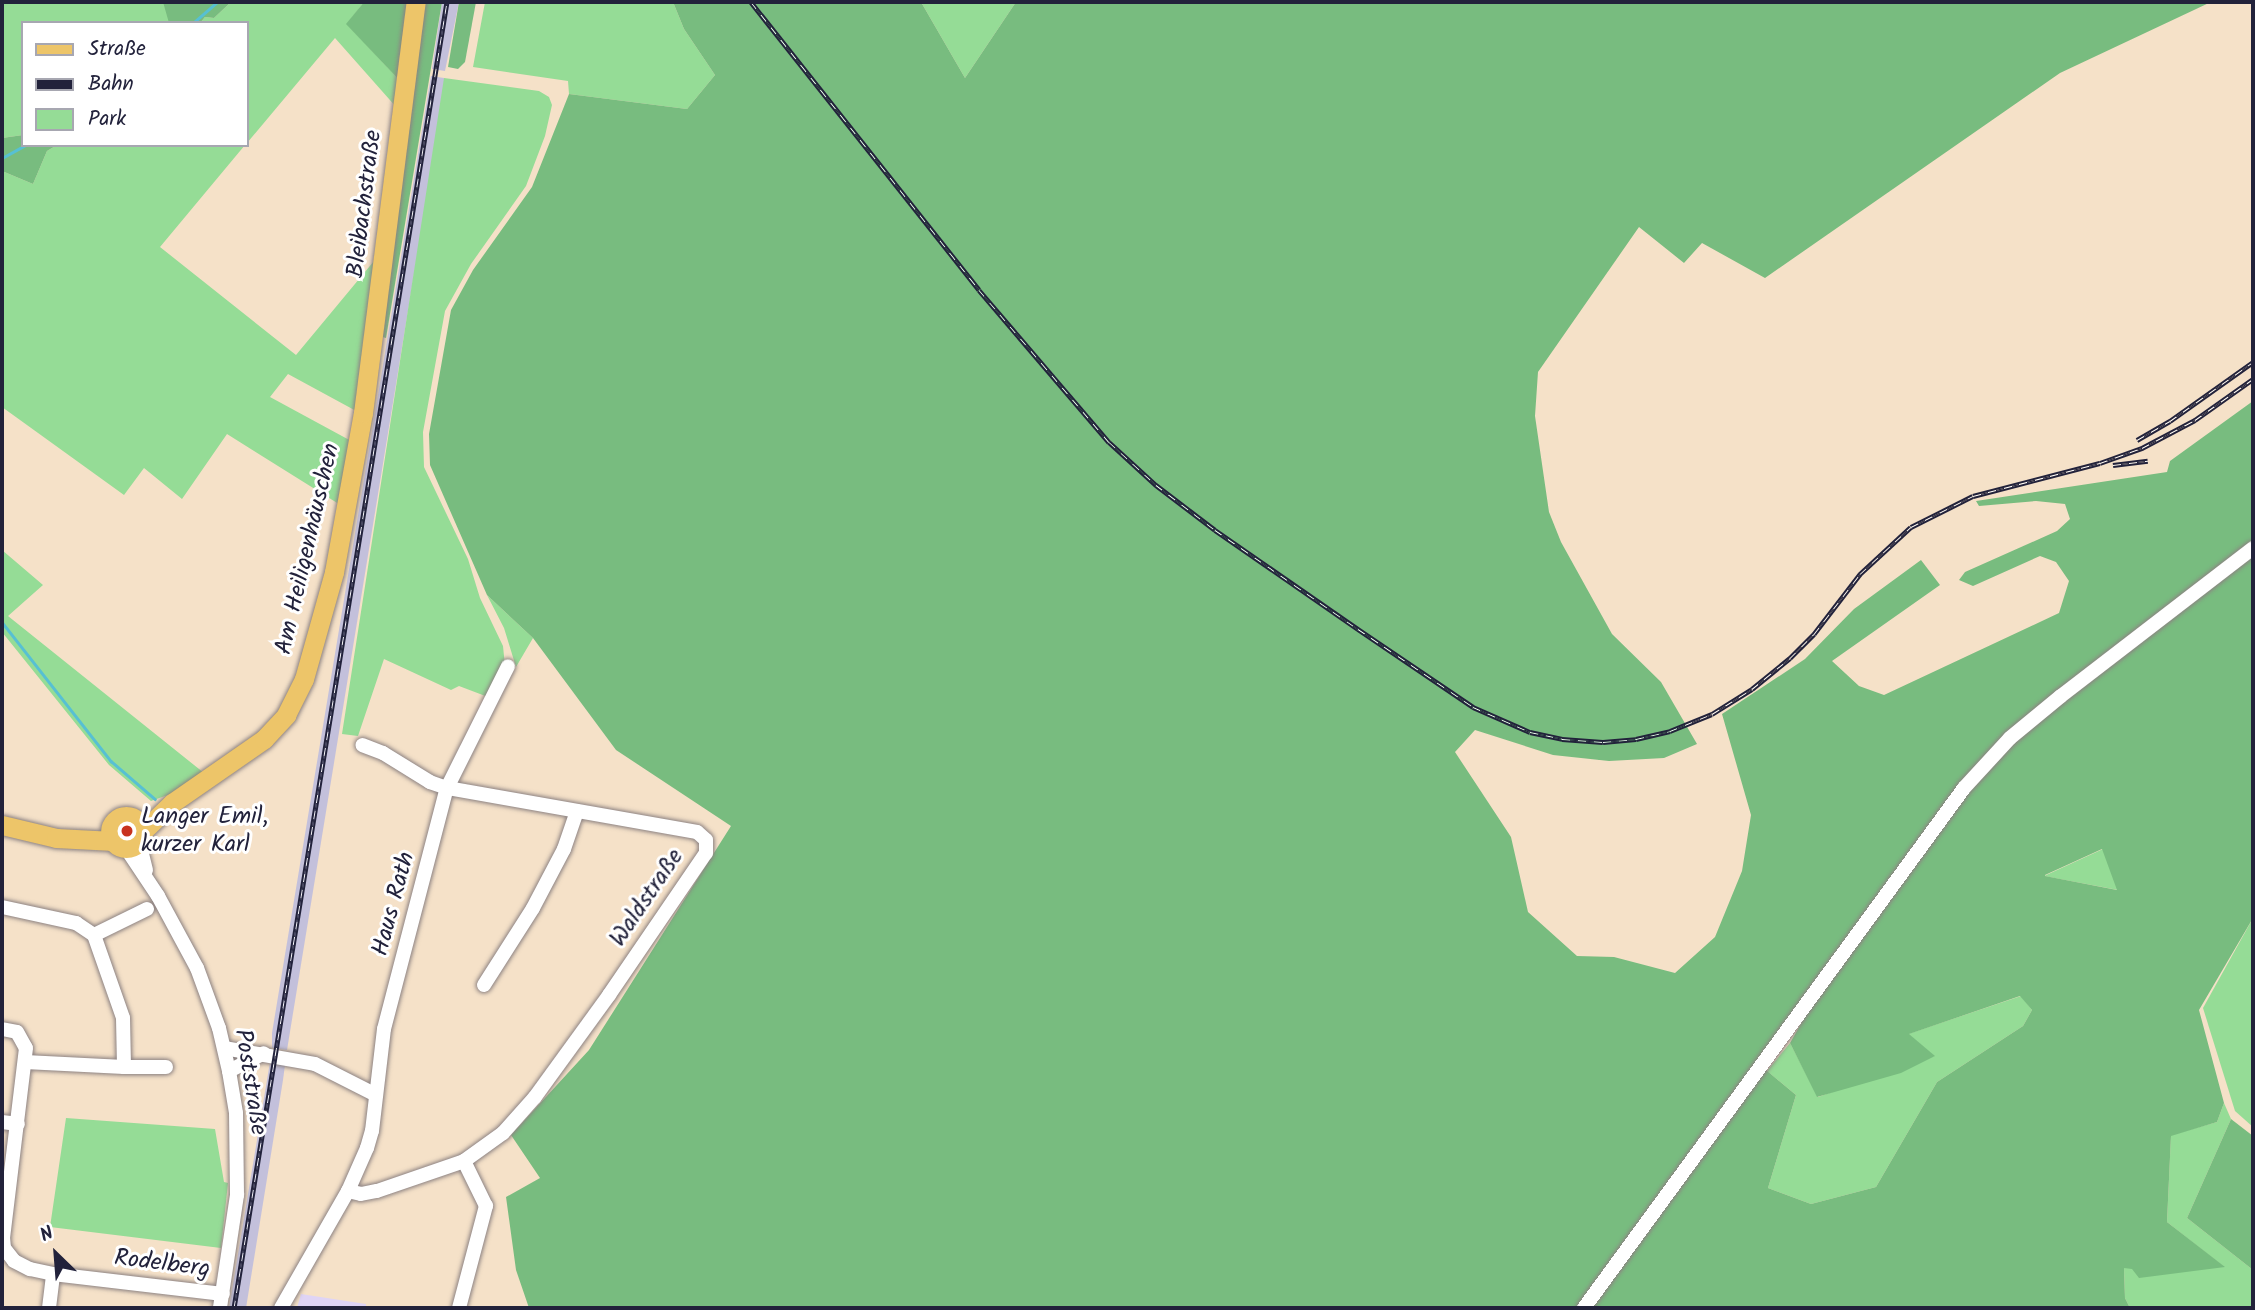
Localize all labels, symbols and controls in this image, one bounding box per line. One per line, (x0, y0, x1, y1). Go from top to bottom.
legend (21, 21, 248, 147)
text: Straße (88, 33, 146, 66)
text: Bahn (88, 68, 134, 101)
text: Park (88, 103, 126, 136)
street label: Bleibachstraße (342, 128, 388, 280)
street label: Am Heiligenhäuschen (270, 441, 346, 657)
place label: Langer Emil, kurzer Karl (141, 803, 268, 859)
marker: Langer Emil, kurzer Karl (119, 823, 135, 839)
street label: Waldstraße (604, 844, 690, 952)
street label: Haus Rath (366, 849, 422, 959)
street label: Poststraße (227, 1027, 273, 1137)
north arrow (21, 1219, 91, 1289)
text: N (35, 1219, 59, 1251)
street label: Rodelberg (112, 1244, 212, 1284)

